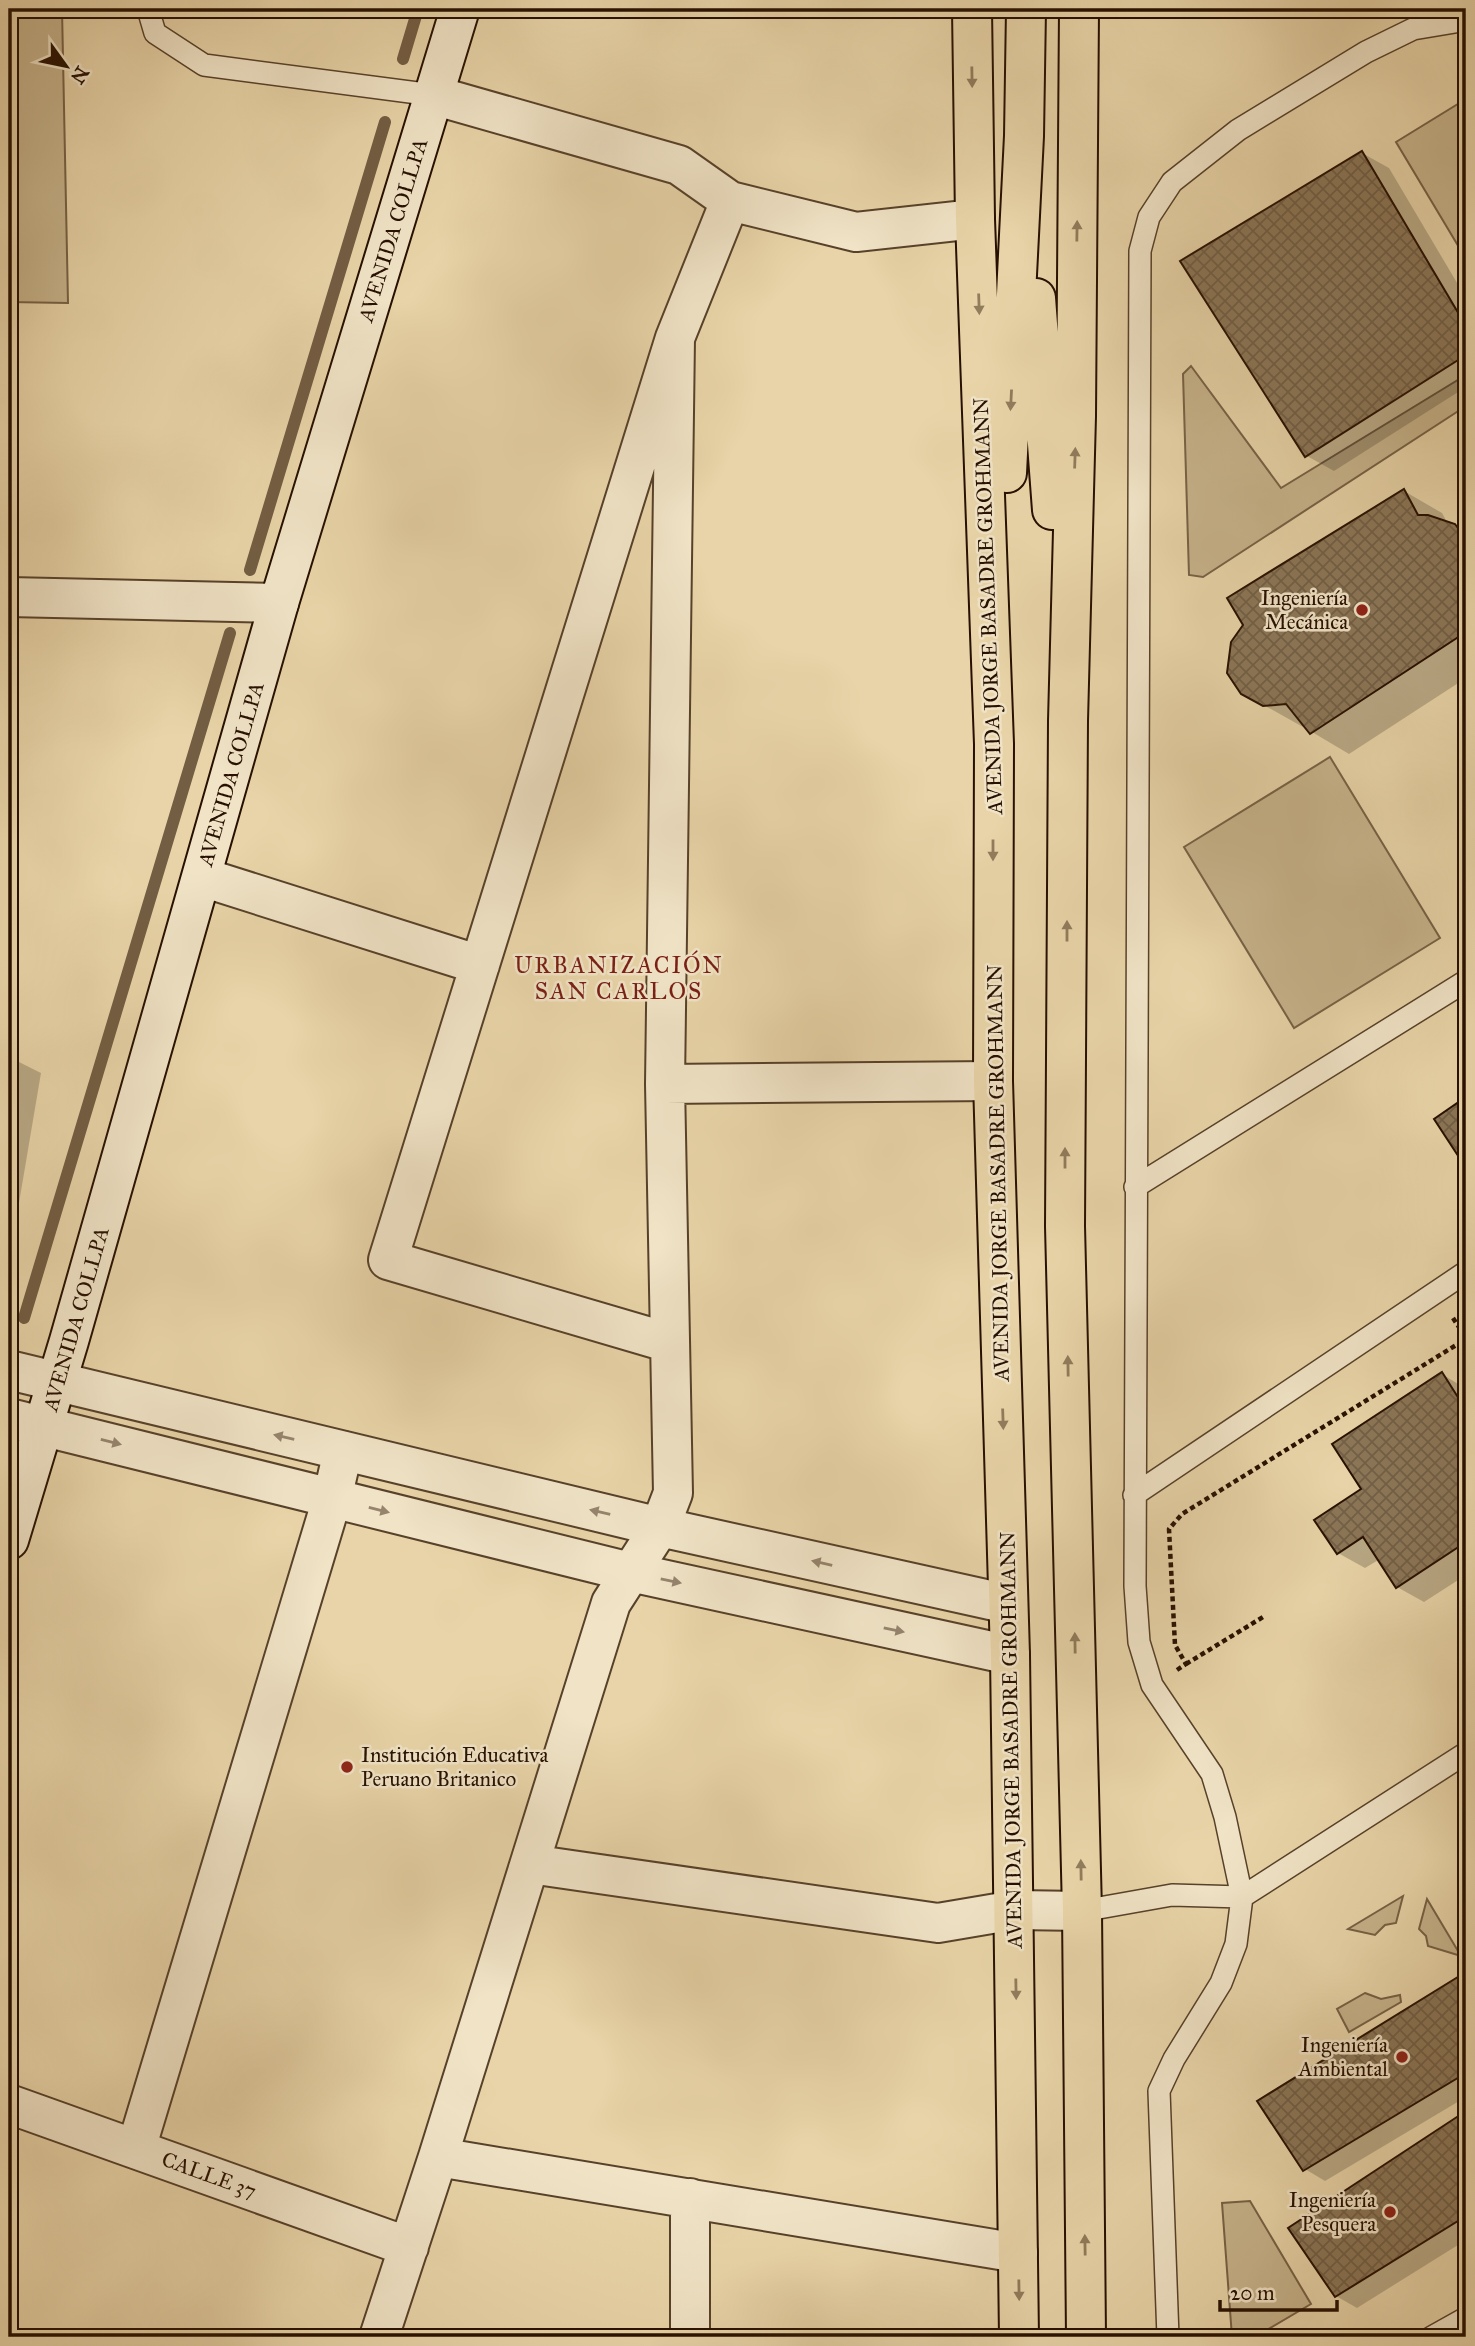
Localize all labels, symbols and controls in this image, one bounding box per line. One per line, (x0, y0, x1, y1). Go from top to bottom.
north arrow (32, 32, 102, 102)
text: N (66, 62, 94, 88)
one-way arrow (967, 66, 978, 88)
street label: AVENIDA COLLPA (352, 135, 433, 326)
one-way arrow (1071, 220, 1083, 242)
one-way arrow (973, 294, 984, 316)
one-way arrow (1005, 389, 1016, 411)
street label: AVENIDA JORGE BASADRE GROHMANN (968, 397, 1008, 816)
one-way arrow (1070, 447, 1081, 469)
place label: Ingeniería Mecánica (1261, 585, 1348, 635)
marker: Ingeniería Mecánica (1354, 602, 1370, 618)
street label: AVENIDA COLLPA (192, 679, 270, 870)
one-way arrow (988, 839, 999, 861)
one-way arrow (1061, 919, 1073, 941)
district label: URBANIZACIÓN SAN CARLOS (514, 950, 724, 1005)
street label: AVENIDA JORGE BASADRE GROHMANN (981, 964, 1015, 1383)
one-way arrow (1059, 1147, 1071, 1169)
street label: AVENIDA COLLPA (37, 1224, 115, 1415)
one-way arrow (1062, 1355, 1074, 1377)
one-way arrow (997, 1408, 1009, 1430)
one-way arrow (273, 1431, 295, 1442)
one-way arrow (100, 1437, 122, 1448)
one-way arrow (368, 1505, 390, 1516)
one-way arrow (589, 1507, 611, 1518)
street label: AVENIDA JORGE BASADRE GROHMANN (994, 1531, 1028, 1950)
one-way arrow (811, 1557, 833, 1568)
one-way arrow (660, 1576, 682, 1587)
one-way arrow (883, 1624, 905, 1635)
one-way arrow (1069, 1631, 1081, 1653)
place label: Institución Educativa Peruano Britanico (361, 1742, 548, 1792)
marker: Institución Educativa Peruano Britanico (339, 1759, 355, 1775)
one-way arrow (1075, 1859, 1086, 1881)
one-way arrow (1010, 1978, 1022, 2000)
place label: Ingeniería Ambiental (1298, 2032, 1388, 2082)
marker: Ingeniería Ambiental (1394, 2049, 1410, 2065)
street label: CALLE 37 (158, 2146, 260, 2204)
place label: Ingeniería Pesquera (1289, 2187, 1376, 2237)
marker: Ingeniería Pesquera (1382, 2204, 1398, 2220)
one-way arrow (1079, 2233, 1091, 2255)
scale bar (1220, 2269, 1337, 2313)
one-way arrow (1013, 2279, 1024, 2301)
text: 20 m (1230, 2280, 1275, 2306)

